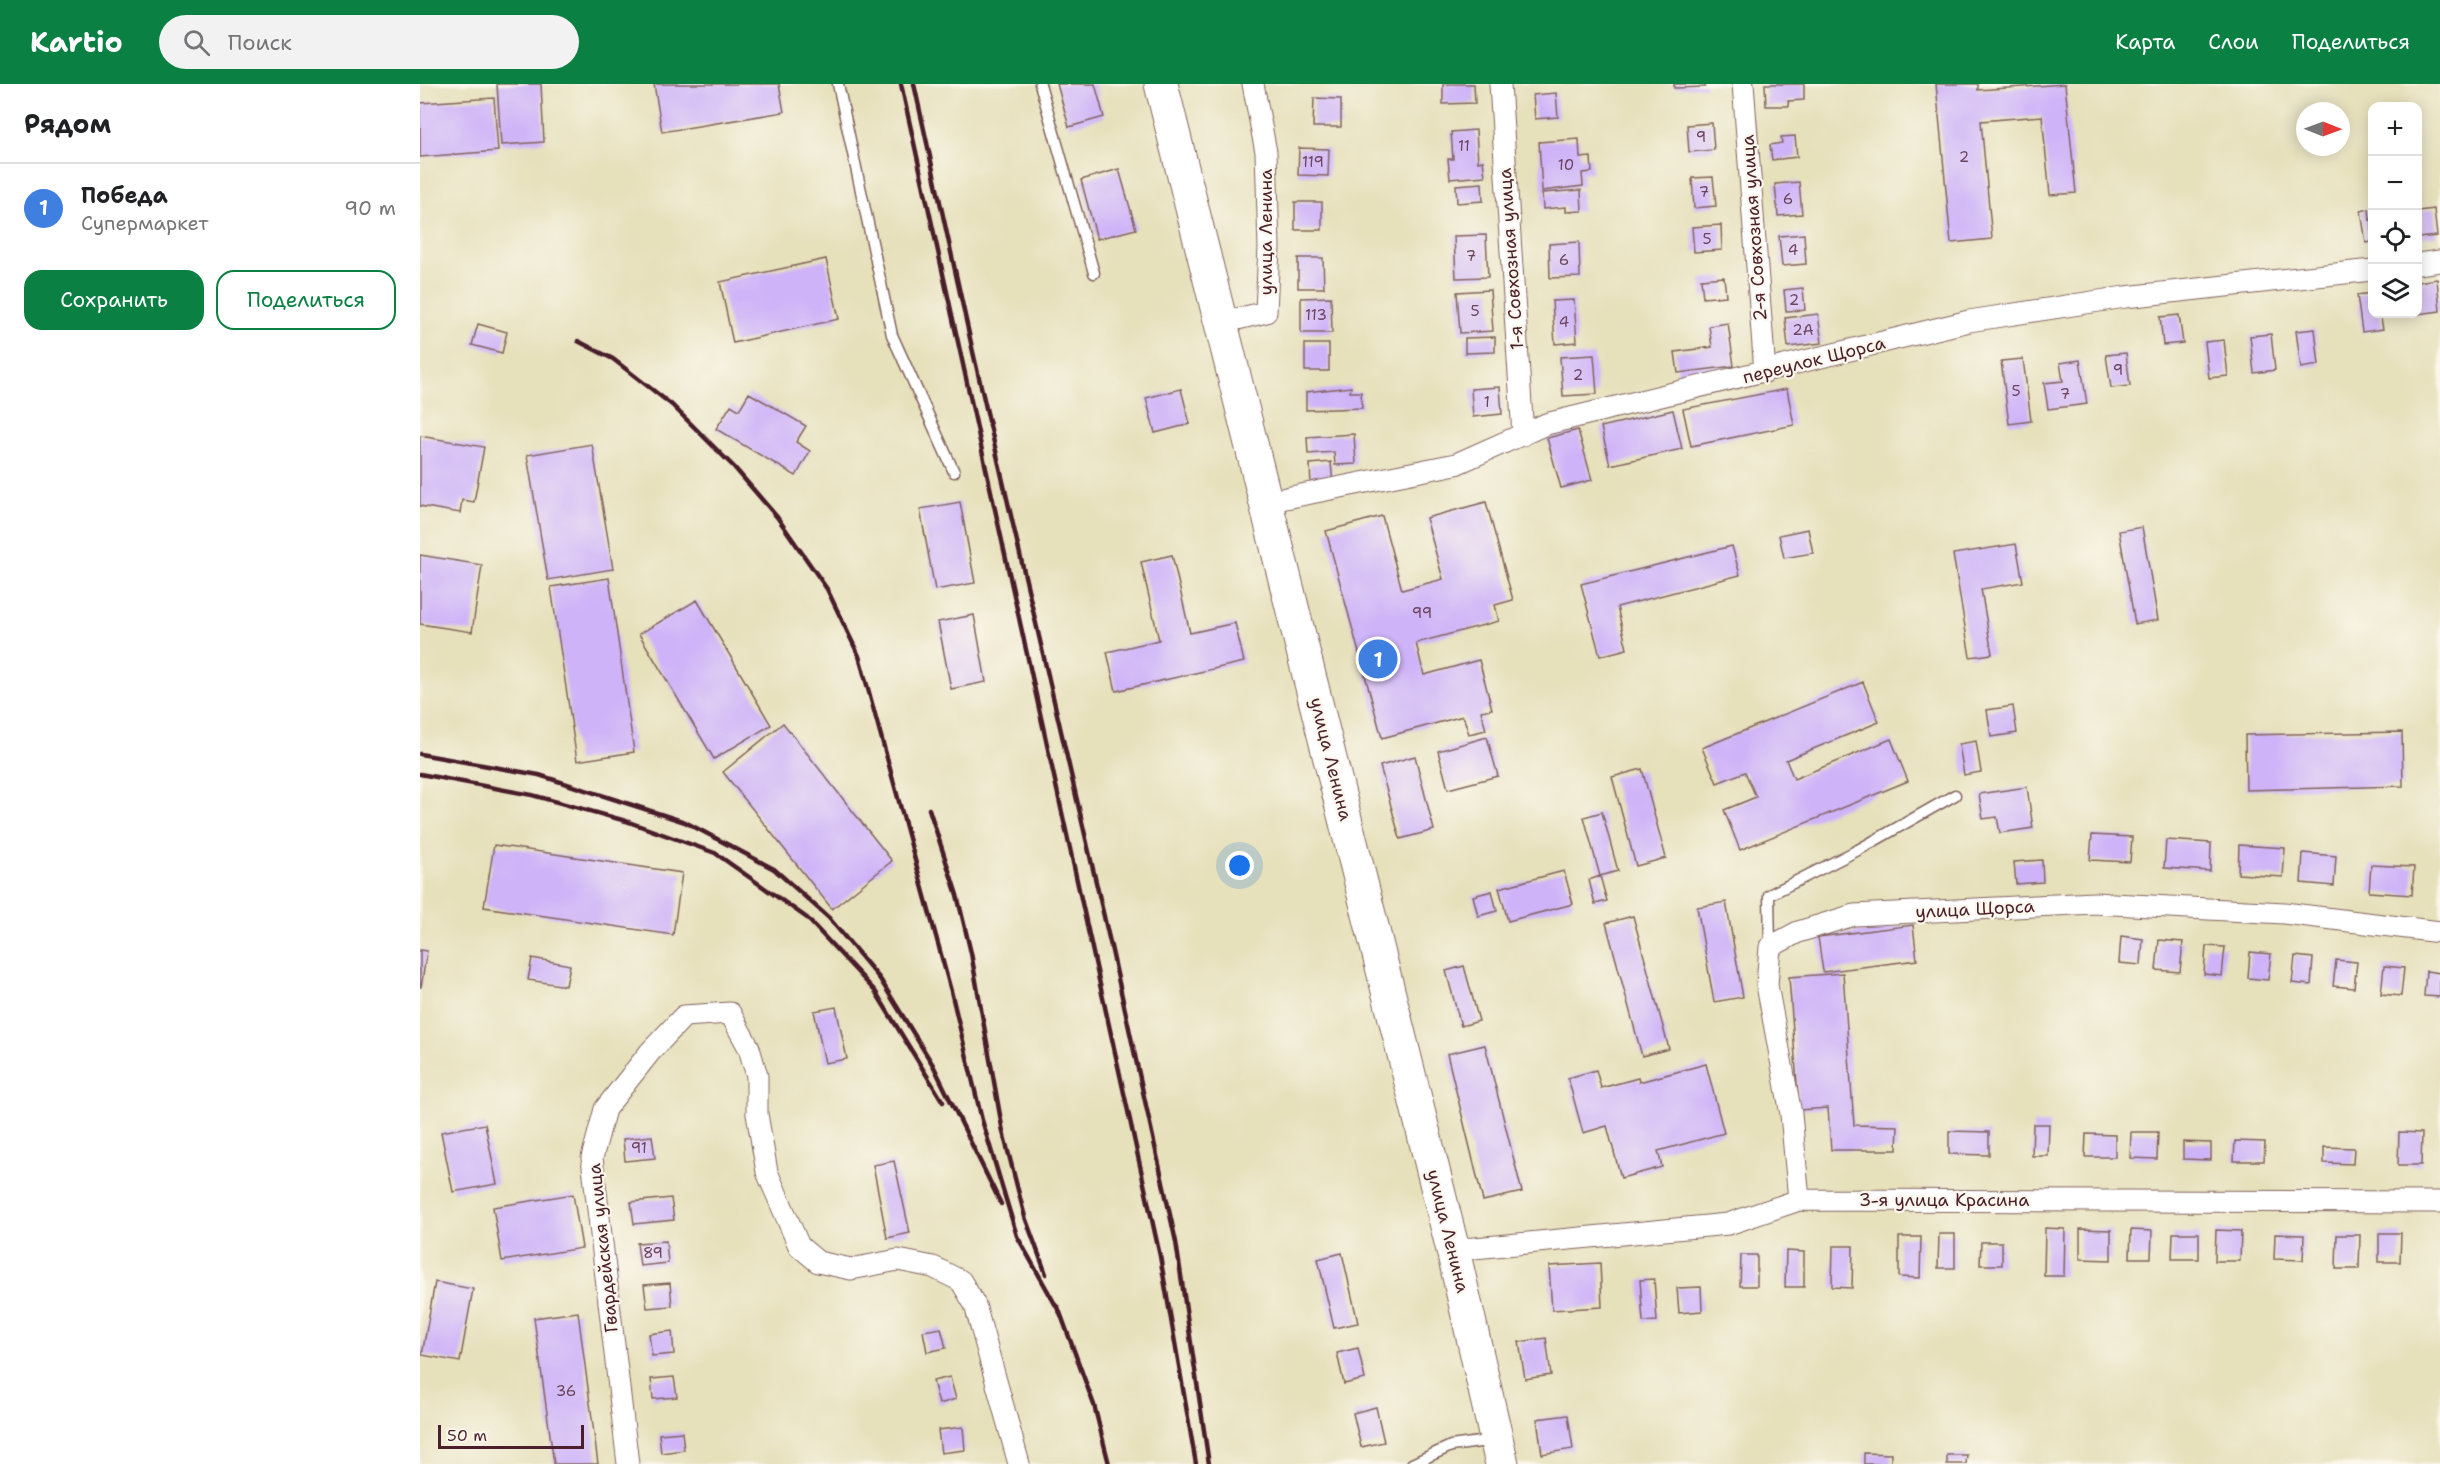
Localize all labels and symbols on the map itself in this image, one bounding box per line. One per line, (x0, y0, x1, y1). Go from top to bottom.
north arrow (2296, 102, 2350, 156)
house number: 9 (1696, 127, 1706, 147)
street label: 2-я Совхозная улица (1736, 134, 1772, 322)
house number: 11 (1458, 136, 1470, 156)
house number: 2 (1959, 147, 1969, 167)
house number: 119 (1302, 152, 1324, 172)
house number: 10 (1558, 155, 1574, 175)
street label: 1-я Совхозная улица (1493, 167, 1529, 351)
street label: улица Ленина (1254, 169, 1278, 295)
house number: 7 (1699, 182, 1709, 202)
house number: 6 (1783, 189, 1793, 209)
house number: 5 (1702, 229, 1712, 249)
house number: 4 (1788, 240, 1798, 260)
house number: 7 (1466, 246, 1476, 266)
house number: 6 (1559, 250, 1569, 270)
house number: 2 (1789, 290, 1799, 310)
house number: 5 (1470, 301, 1480, 321)
house number: 113 (1305, 305, 1327, 325)
house number: 4 (1559, 312, 1569, 332)
house number: 2А (1792, 320, 1814, 340)
street label: переулок Щорса (1740, 331, 1888, 389)
house number: 9 (2113, 360, 2123, 380)
house number: 2 (1573, 365, 1583, 385)
house number: 5 (2011, 381, 2021, 401)
house number: 7 (2060, 384, 2070, 404)
house number: 1 (1484, 392, 1490, 412)
house number: 99 (1412, 603, 1432, 623)
pin: 1 (1358, 636, 1398, 682)
street label: улица Ленина (1304, 695, 1358, 823)
your location (1225, 851, 1254, 880)
street label: улица Щорса (1915, 894, 2035, 924)
house number: 91 (631, 1138, 647, 1158)
street label: Гвардейская улица (582, 1162, 624, 1334)
street label: улица Ленина (1421, 1167, 1475, 1295)
street label: 3-я улица Красина (1859, 1188, 2029, 1212)
house number: 89 (643, 1243, 663, 1263)
house number: 36 (556, 1381, 576, 1401)
scale bar (438, 1422, 584, 1450)

